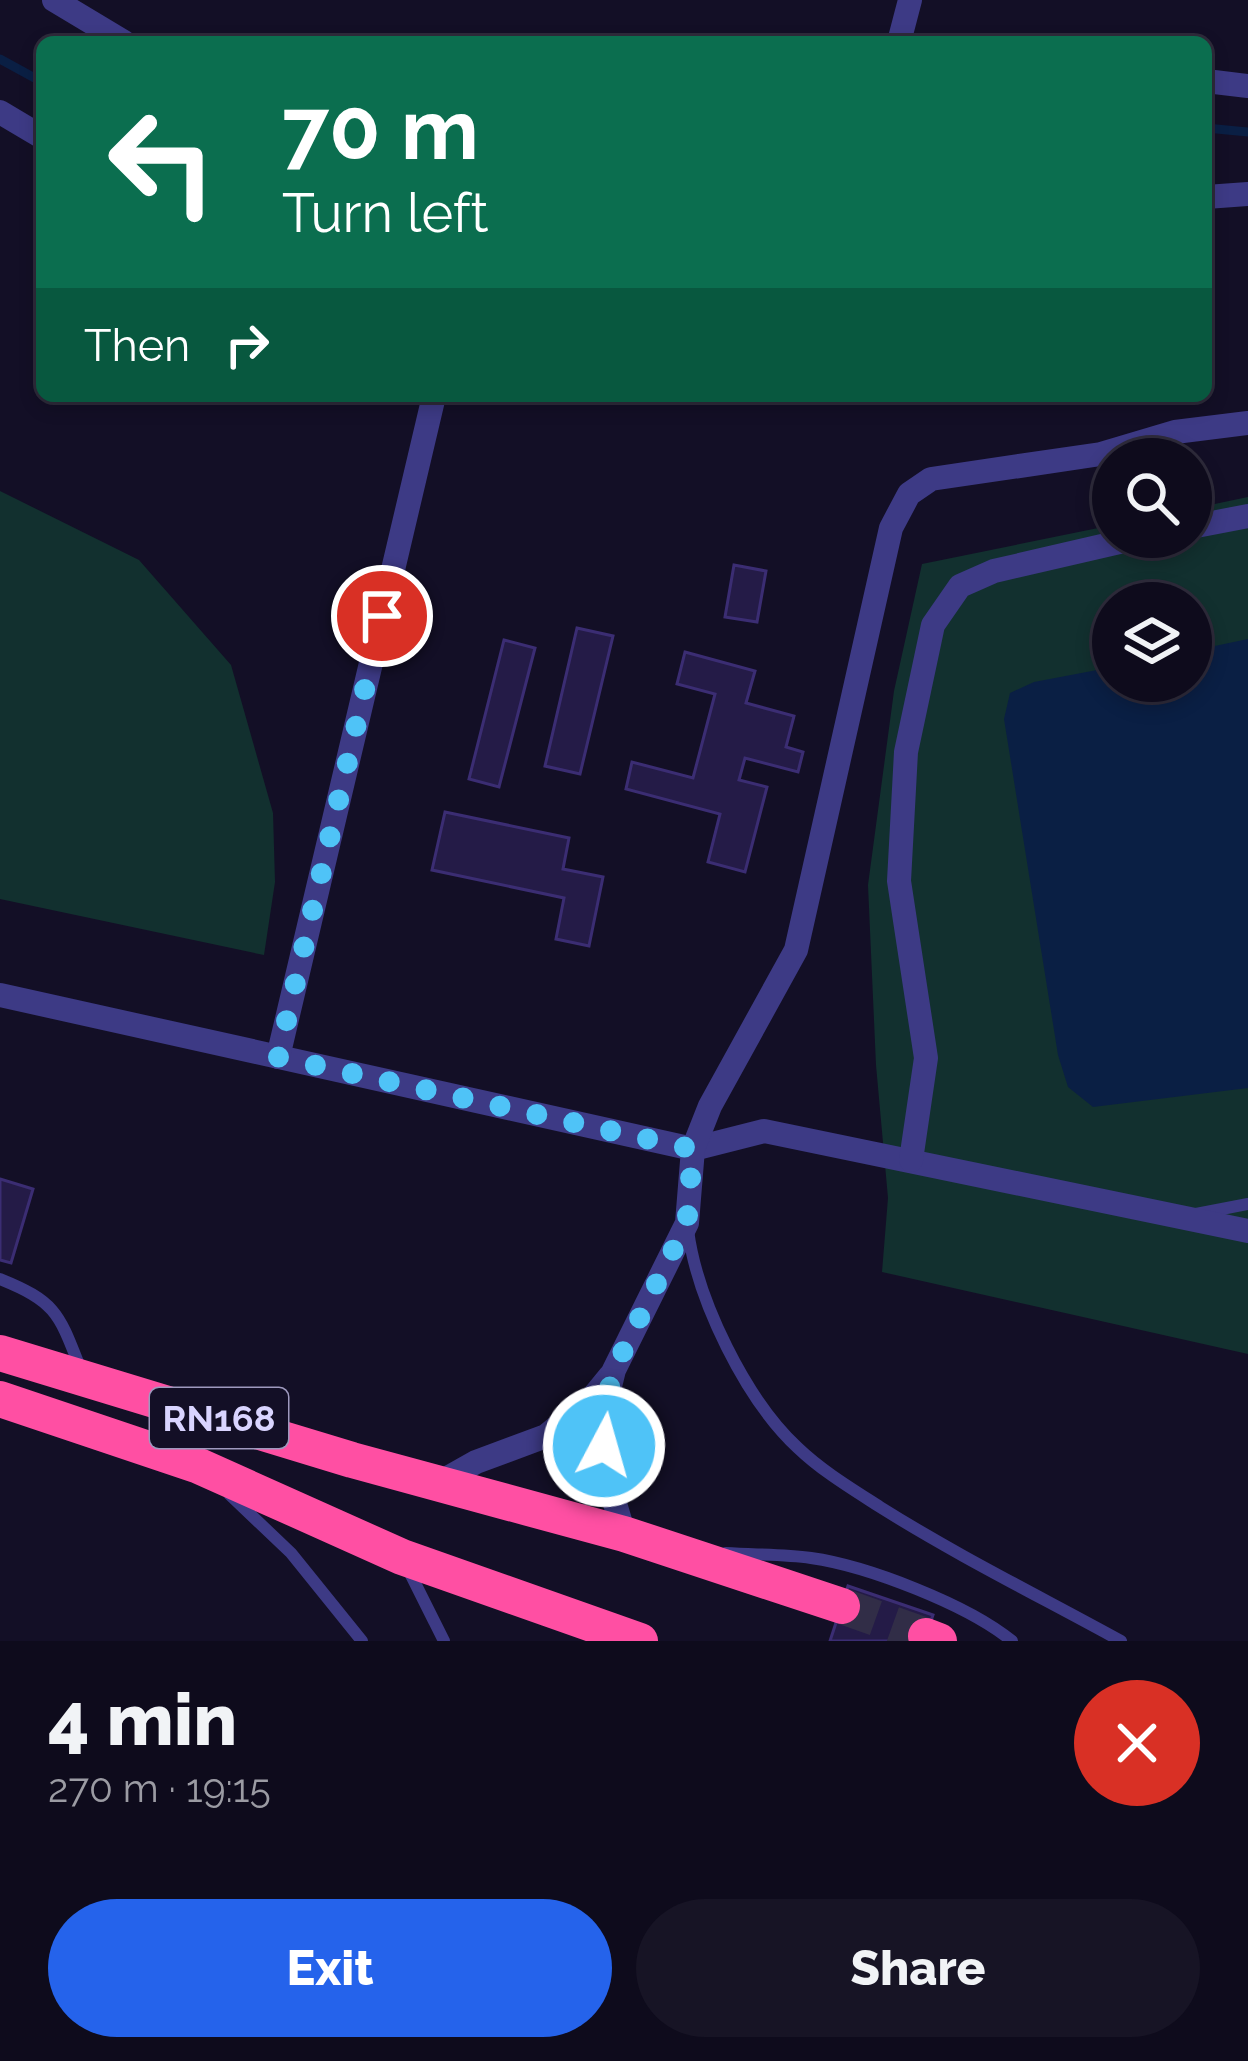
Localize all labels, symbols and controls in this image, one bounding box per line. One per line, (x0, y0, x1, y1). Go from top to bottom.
text: 70 m (282, 80, 479, 179)
icon: left (84, 84, 240, 240)
text: Turn left (282, 181, 489, 245)
icon: right (214, 312, 280, 378)
text: Then (84, 319, 190, 372)
map controls (1092, 438, 1212, 702)
button: search (1092, 438, 1212, 558)
pin (331, 565, 433, 667)
button: layers (1092, 582, 1212, 702)
icon: arrive (349, 583, 415, 649)
position arrow (541, 1383, 667, 1509)
road number: RN168 (150, 1388, 288, 1448)
text: 4 min (48, 1677, 237, 1762)
button: close (1074, 1680, 1200, 1806)
text: 270 m · 19:15 (48, 1765, 271, 1811)
button: Exit (48, 1899, 612, 2037)
button: Share (636, 1899, 1200, 2037)

